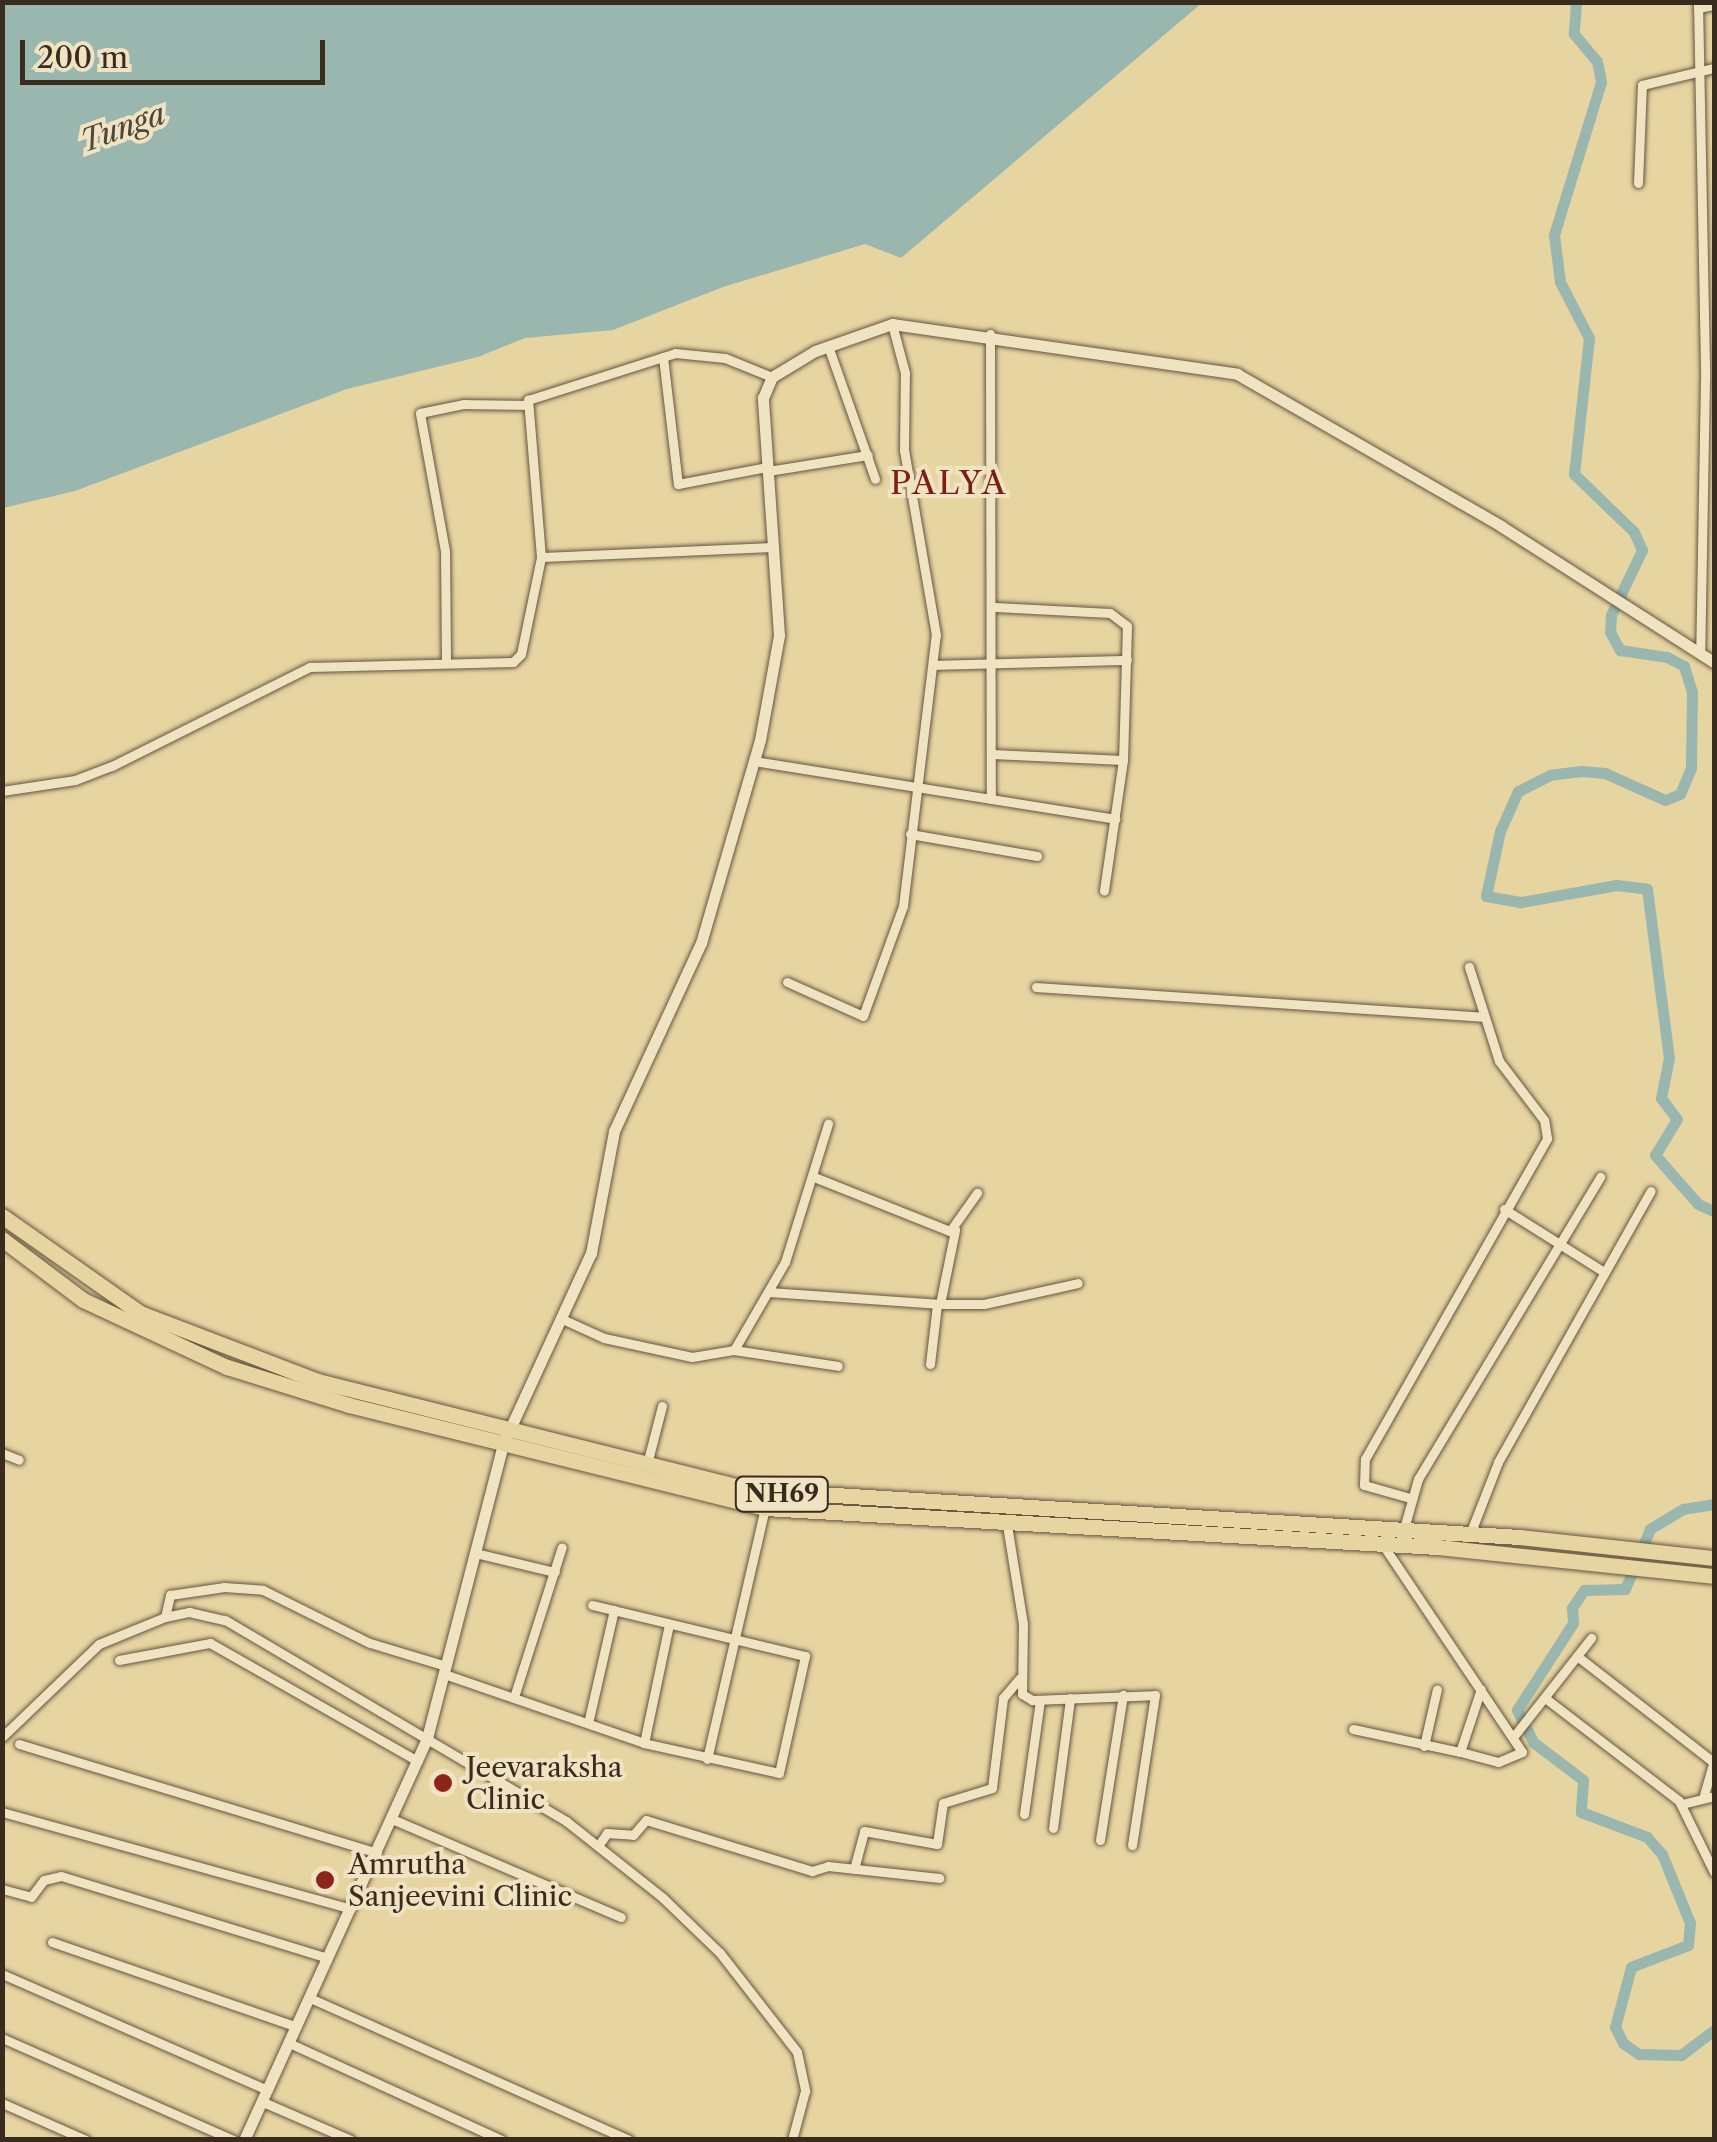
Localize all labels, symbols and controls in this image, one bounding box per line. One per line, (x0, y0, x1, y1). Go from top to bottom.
scale bar (25, 20, 330, 82)
text: 200 m (37, 39, 128, 76)
water label: Tunga (76, 96, 170, 160)
district label: PALYA (890, 464, 1008, 502)
road number: NH69 (734, 1474, 830, 1514)
place label: Jeevaraksha Clinic (466, 1750, 623, 1816)
marker: Jeevaraksha Clinic (430, 1770, 456, 1796)
place label: Amrutha Sanjeevini Clinic (348, 1847, 572, 1913)
marker: Amrutha Sanjeevini Clinic (312, 1867, 338, 1893)

